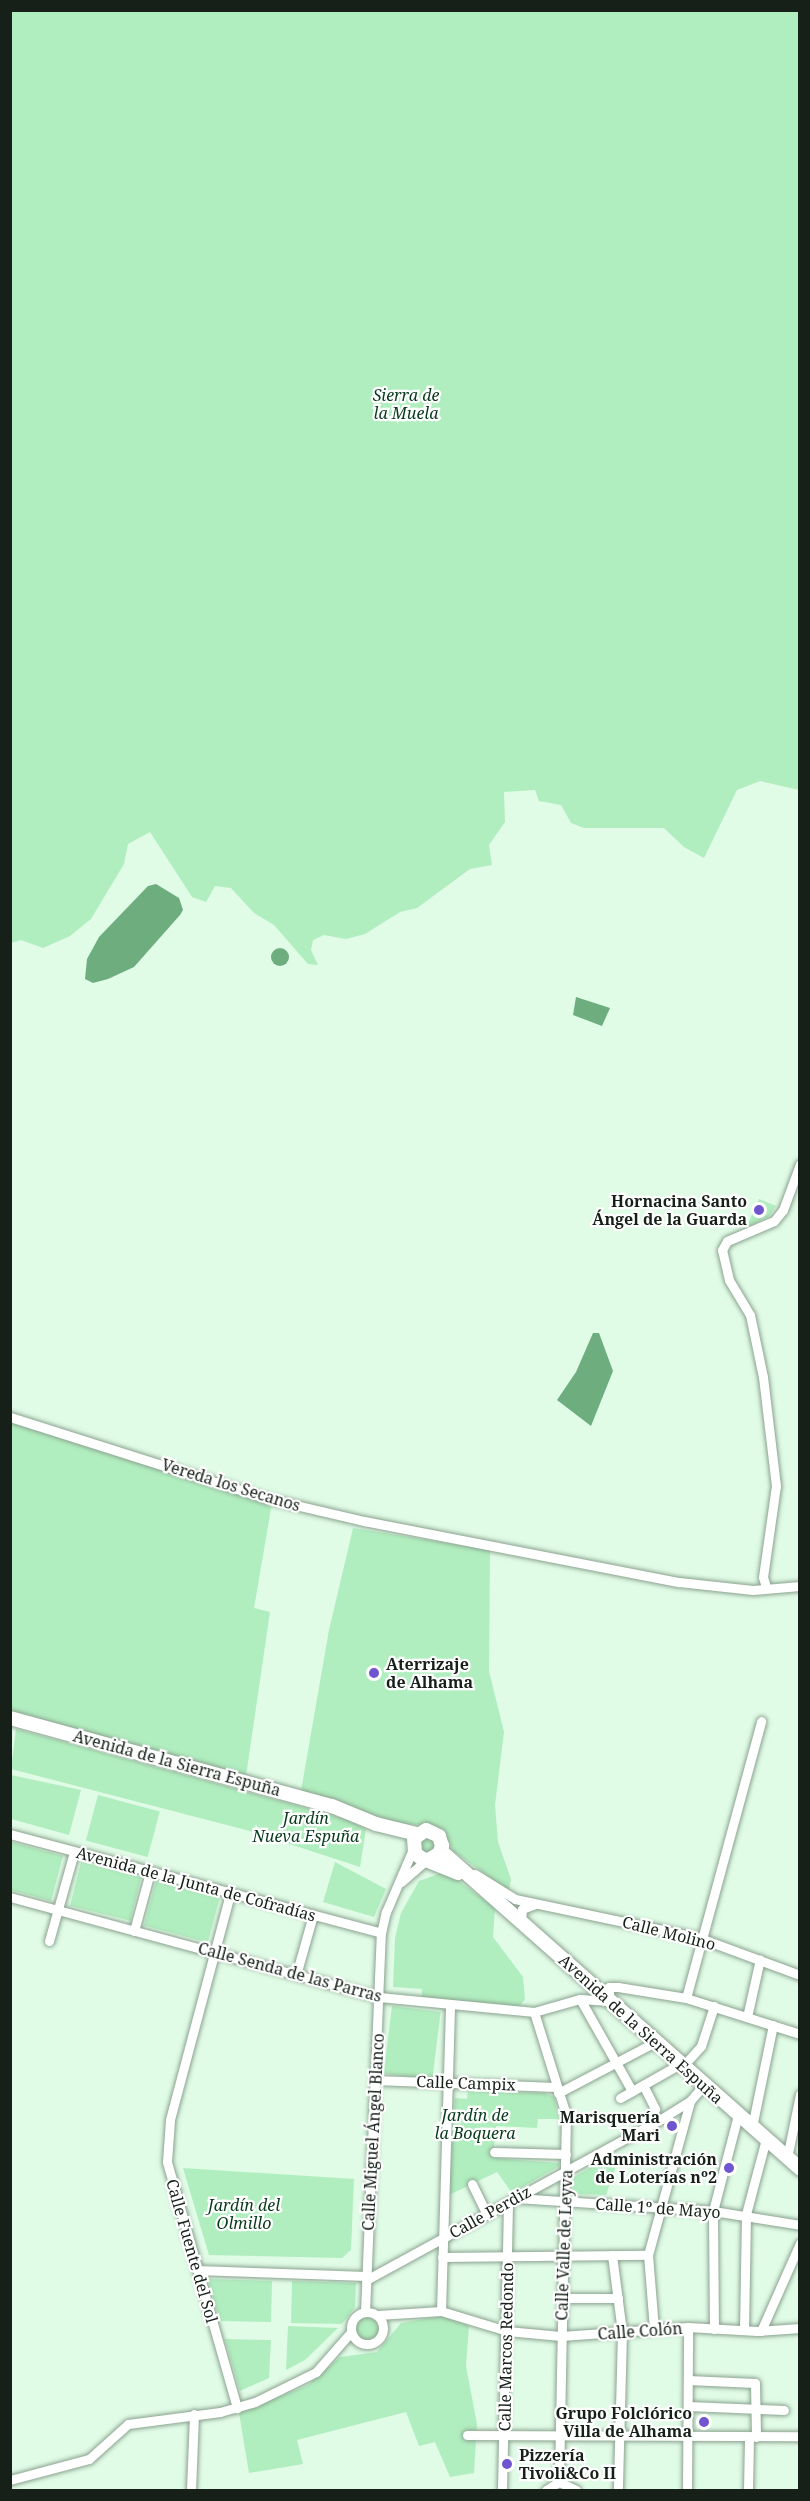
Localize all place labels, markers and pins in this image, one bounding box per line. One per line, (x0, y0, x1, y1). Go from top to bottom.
place label: Hornacina Santo Ángel de la Guarda (592, 1191, 747, 1229)
marker: Hornacina Santo Ángel de la Guarda (752, 1203, 766, 1217)
place label: Aterrizaje de Alhama (386, 1654, 473, 1692)
marker: Aterrizaje de Alhama (367, 1666, 381, 1680)
place label: Marisquería Mari (560, 2107, 660, 2145)
marker: Marisquería Mari (665, 2119, 679, 2133)
place label: Administración de Loterías nº2 (591, 2149, 717, 2187)
marker: Administración de Loterías nº2 (722, 2161, 736, 2175)
place label: Grupo Folclórico Villa de Alhama (555, 2403, 692, 2441)
marker: Grupo Folclórico Villa de Alhama (697, 2415, 711, 2429)
place label: Pizzería Tivoli&Co II (519, 2445, 616, 2483)
marker: Pizzería Tivoli&Co II (500, 2457, 514, 2471)

